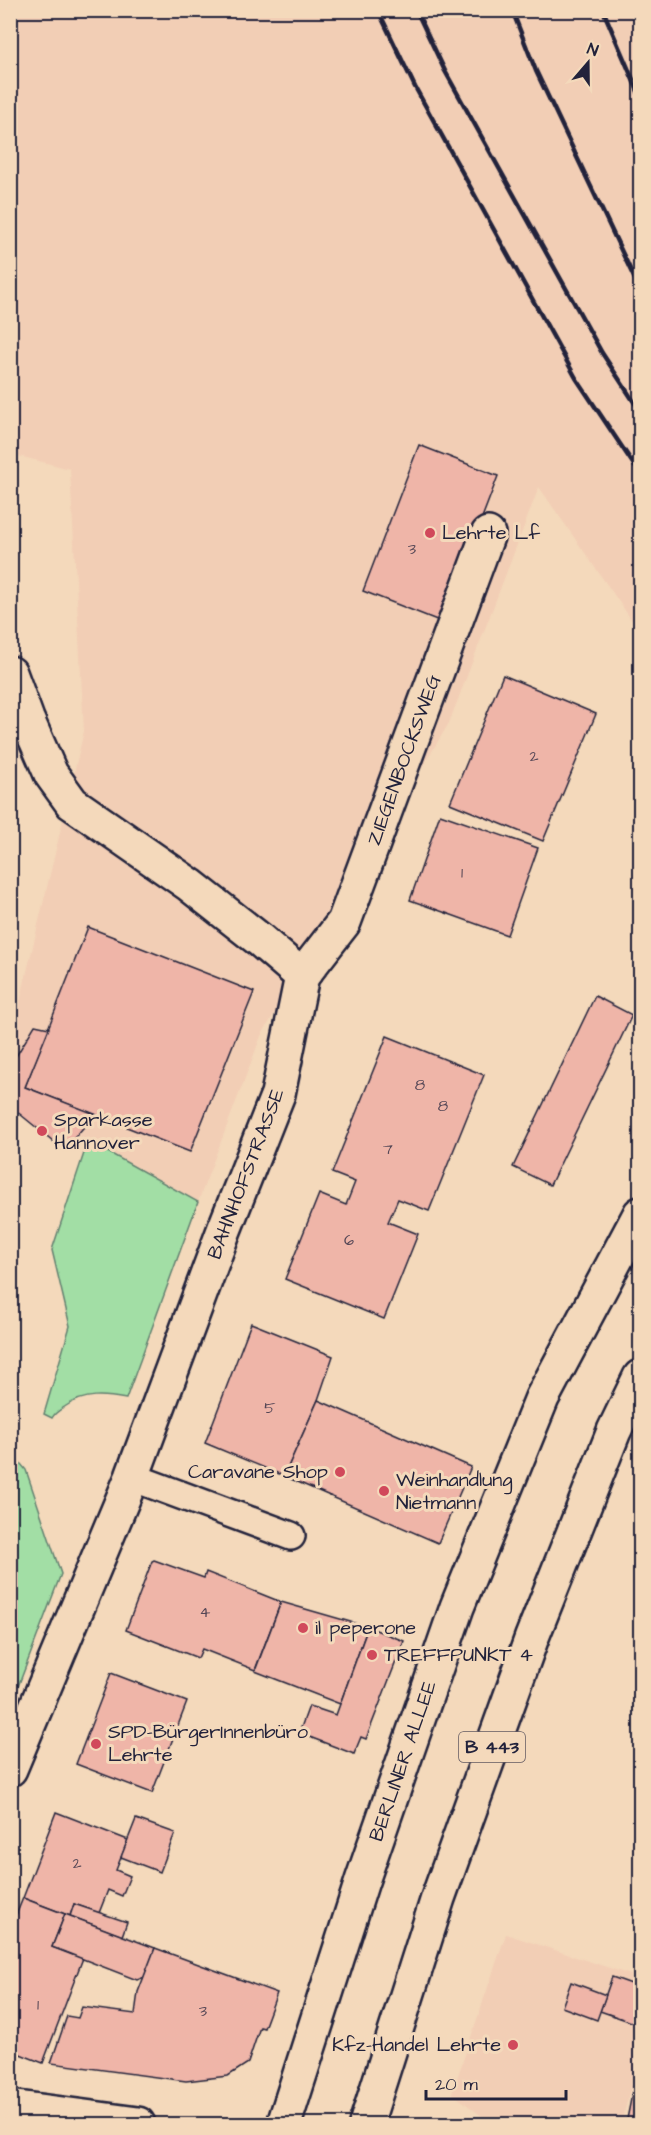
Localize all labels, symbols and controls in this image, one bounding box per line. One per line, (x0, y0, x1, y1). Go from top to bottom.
north arrow (558, 33, 618, 93)
text: N (584, 38, 601, 62)
place label: Lehrte Lf (442, 519, 540, 547)
marker: Lehrte Lf (423, 526, 437, 540)
house number: 3 (408, 538, 416, 560)
street label: ZIEGENBOCKSWEG (360, 670, 448, 849)
house number: 2 (529, 745, 539, 767)
house number: 1 (461, 862, 463, 884)
house number: 8 (415, 1074, 425, 1096)
street label: BAHNHOFSTRASSE (201, 1084, 292, 1263)
house number: 8 (438, 1095, 448, 1117)
place label: Sparkasse Hannover (54, 1106, 153, 1157)
marker: Sparkasse Hannover (35, 1124, 49, 1138)
house number: 7 (383, 1138, 393, 1160)
house number: 6 (344, 1229, 354, 1251)
house number: 5 (264, 1397, 276, 1419)
place label: Caravane Shop (188, 1458, 328, 1486)
marker: Caravane Shop (333, 1465, 347, 1479)
place label: Weinhandlung Nietmann (396, 1466, 513, 1517)
marker: Weinhandlung Nietmann (377, 1484, 391, 1498)
house number: 4 (200, 1601, 211, 1623)
place label: il peperone (315, 1614, 416, 1642)
marker: il peperone (296, 1621, 310, 1635)
place label: TREFFPUNKT 4 (384, 1641, 533, 1669)
marker: TREFFPUNKT 4 (365, 1648, 379, 1662)
street label: BERLINER ALLEE (362, 1677, 444, 1845)
place label: SPD-BürgerInnenbüro Lehrte (108, 1718, 308, 1769)
road number: B 443 (459, 1732, 525, 1762)
marker: SPD-BürgerInnenbüro Lehrte (89, 1737, 103, 1751)
house number: 2 (72, 1852, 82, 1874)
house number: 1 (37, 1994, 39, 2016)
house number: 3 (199, 2000, 207, 2022)
place label: Kfz-Handel Lehrte (332, 2031, 501, 2059)
marker: Kfz-Handel Lehrte (506, 2038, 520, 2052)
scale bar (426, 2063, 566, 2101)
text: 20 m (435, 2072, 478, 2097)

